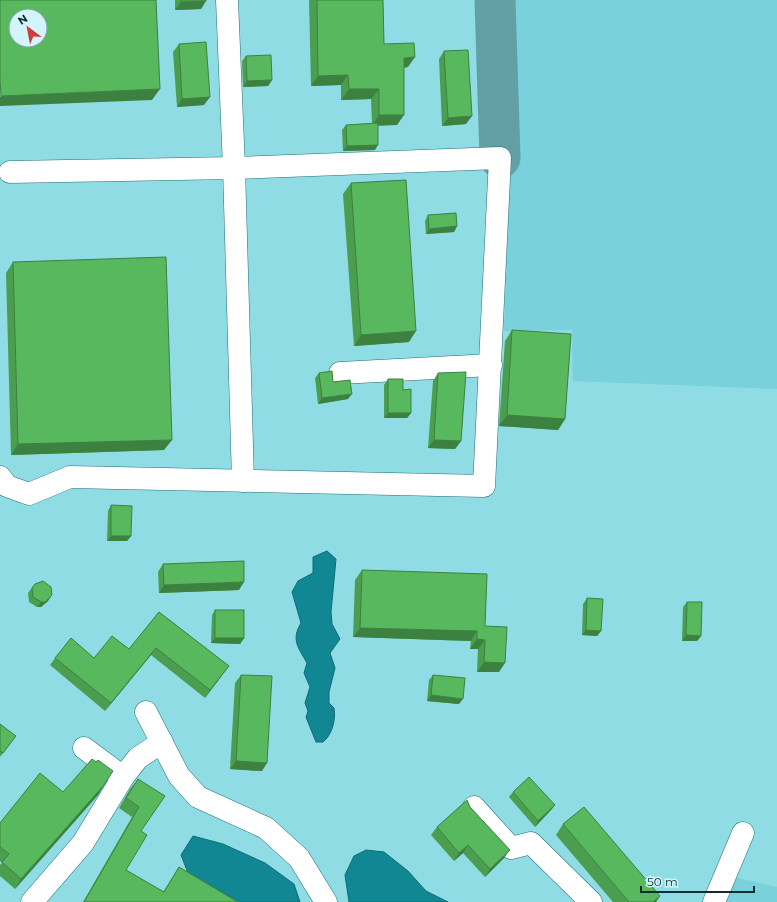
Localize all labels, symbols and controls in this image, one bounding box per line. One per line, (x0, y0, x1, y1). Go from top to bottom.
north arrow (8, 8, 48, 48)
text: N (15, 11, 30, 28)
scale bar (641, 868, 754, 894)
text: 50 m (647, 874, 678, 889)

